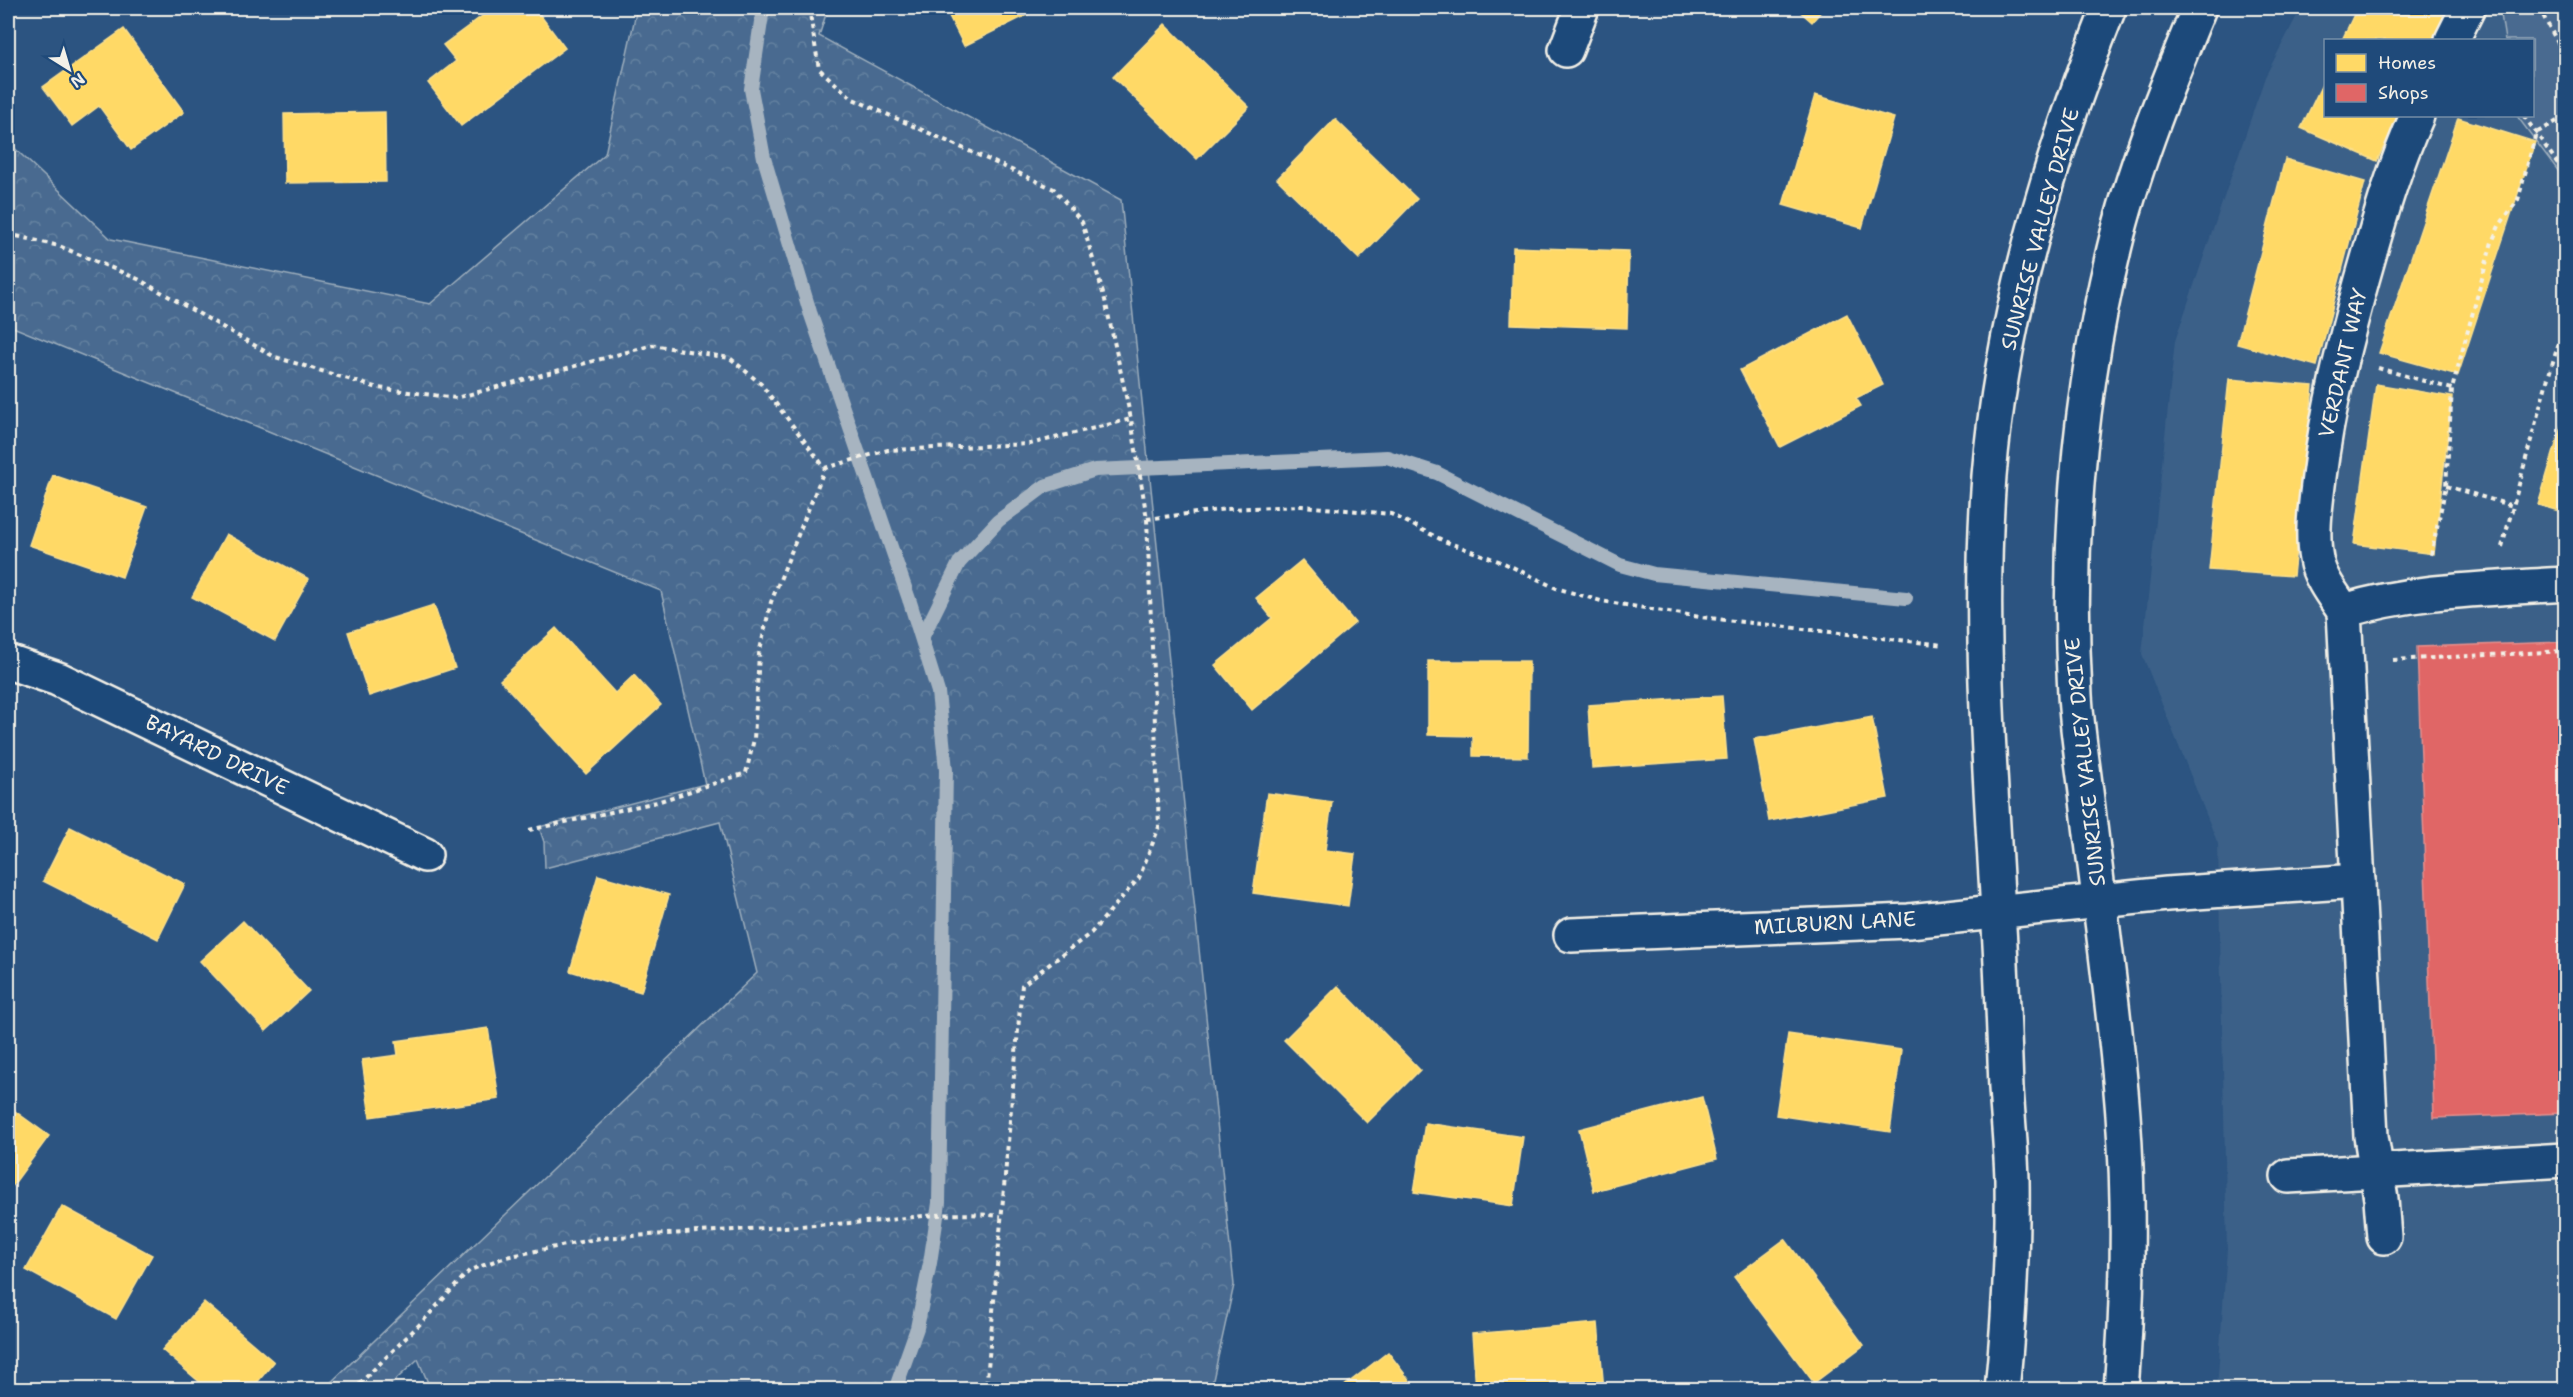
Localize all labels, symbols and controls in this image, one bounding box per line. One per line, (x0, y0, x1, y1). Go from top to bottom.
north arrow (39, 39, 99, 99)
legend (2324, 39, 2534, 117)
text: Homes (2378, 51, 2436, 75)
text: N (66, 68, 89, 93)
text: Shops (2378, 81, 2429, 105)
street label: SUNRISE VALLEY DRIVE (1994, 105, 2086, 353)
street label: VERDANT WAY (2312, 285, 2374, 441)
street label: SUNRISE VALLEY DRIVE (2058, 636, 2112, 888)
street label: BAYARD DRIVE (141, 708, 293, 802)
street label: MILBURN LANE (1753, 905, 1917, 941)

